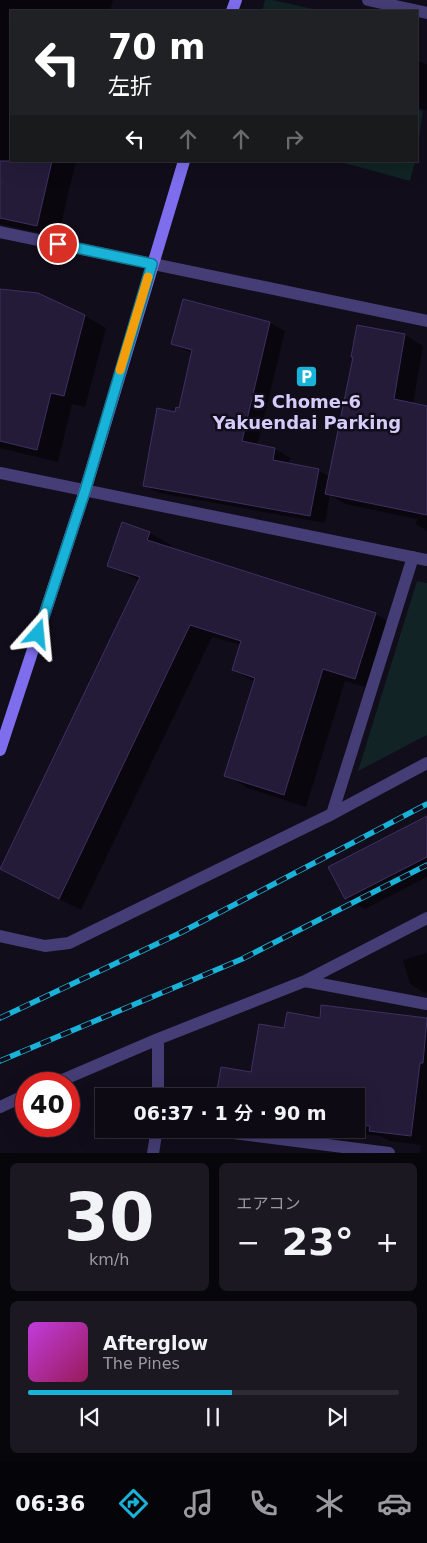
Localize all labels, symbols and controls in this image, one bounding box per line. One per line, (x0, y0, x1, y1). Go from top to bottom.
text: 70 m (108, 27, 205, 67)
icon: left (25, 30, 90, 95)
text: 左折 (108, 74, 152, 99)
icon: left (121, 125, 149, 153)
icon: ahead (174, 125, 202, 153)
icon: ahead (227, 125, 255, 153)
icon: right (280, 125, 308, 153)
pin (37, 223, 79, 265)
icon: arrive (44, 230, 72, 258)
parking icon: 5 Chome-6 Yakuendai Parking (295, 364, 319, 388)
place label: 5 Chome-6 Yakuendai Parking (212, 391, 401, 433)
position arrow (11, 607, 63, 659)
speed limit sign: 40 (15, 1072, 80, 1137)
text: 06:37 · 1 分 · 90 m (133, 1102, 327, 1124)
text: 30 (64, 1180, 154, 1255)
text: エアコン (237, 1194, 301, 1213)
text: 23° (282, 1220, 354, 1264)
text: − (237, 1226, 260, 1259)
text: + (376, 1226, 399, 1259)
text: km/h (89, 1250, 129, 1269)
text: Afterglow (103, 1332, 208, 1354)
text: The Pines (103, 1354, 180, 1373)
icon: previous (76, 1403, 104, 1431)
icon: pause (199, 1403, 227, 1431)
icon: next (323, 1403, 351, 1431)
icon: directions (116, 1486, 151, 1521)
icon: music (181, 1486, 216, 1521)
icon: phone (246, 1486, 281, 1521)
icon: climate (312, 1486, 347, 1521)
icon: car (377, 1486, 412, 1521)
text: 06:36 (15, 1491, 85, 1516)

